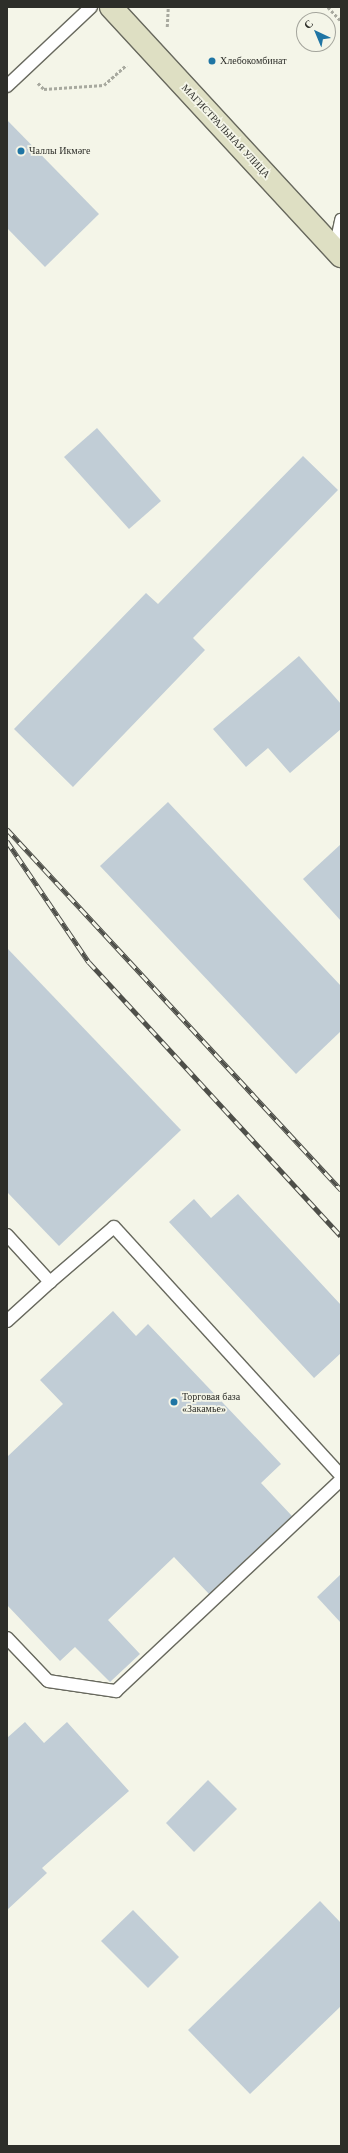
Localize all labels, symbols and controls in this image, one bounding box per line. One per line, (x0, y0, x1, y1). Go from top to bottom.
north arrow (296, 12, 336, 52)
text: С (301, 17, 315, 31)
place label: Хлебокомбинат (220, 55, 287, 67)
marker: Хлебокомбинат (207, 56, 217, 66)
street label: МАГИСТРАЛЬНАЯ УЛИЦА (179, 82, 273, 180)
place label: Чаллы Икмәге (29, 145, 90, 157)
marker: Чаллы Икмәге (16, 146, 26, 156)
place label: Торговая база «Закамье» (182, 1390, 240, 1414)
marker: Торговая база «Закамье» (169, 1397, 179, 1407)

